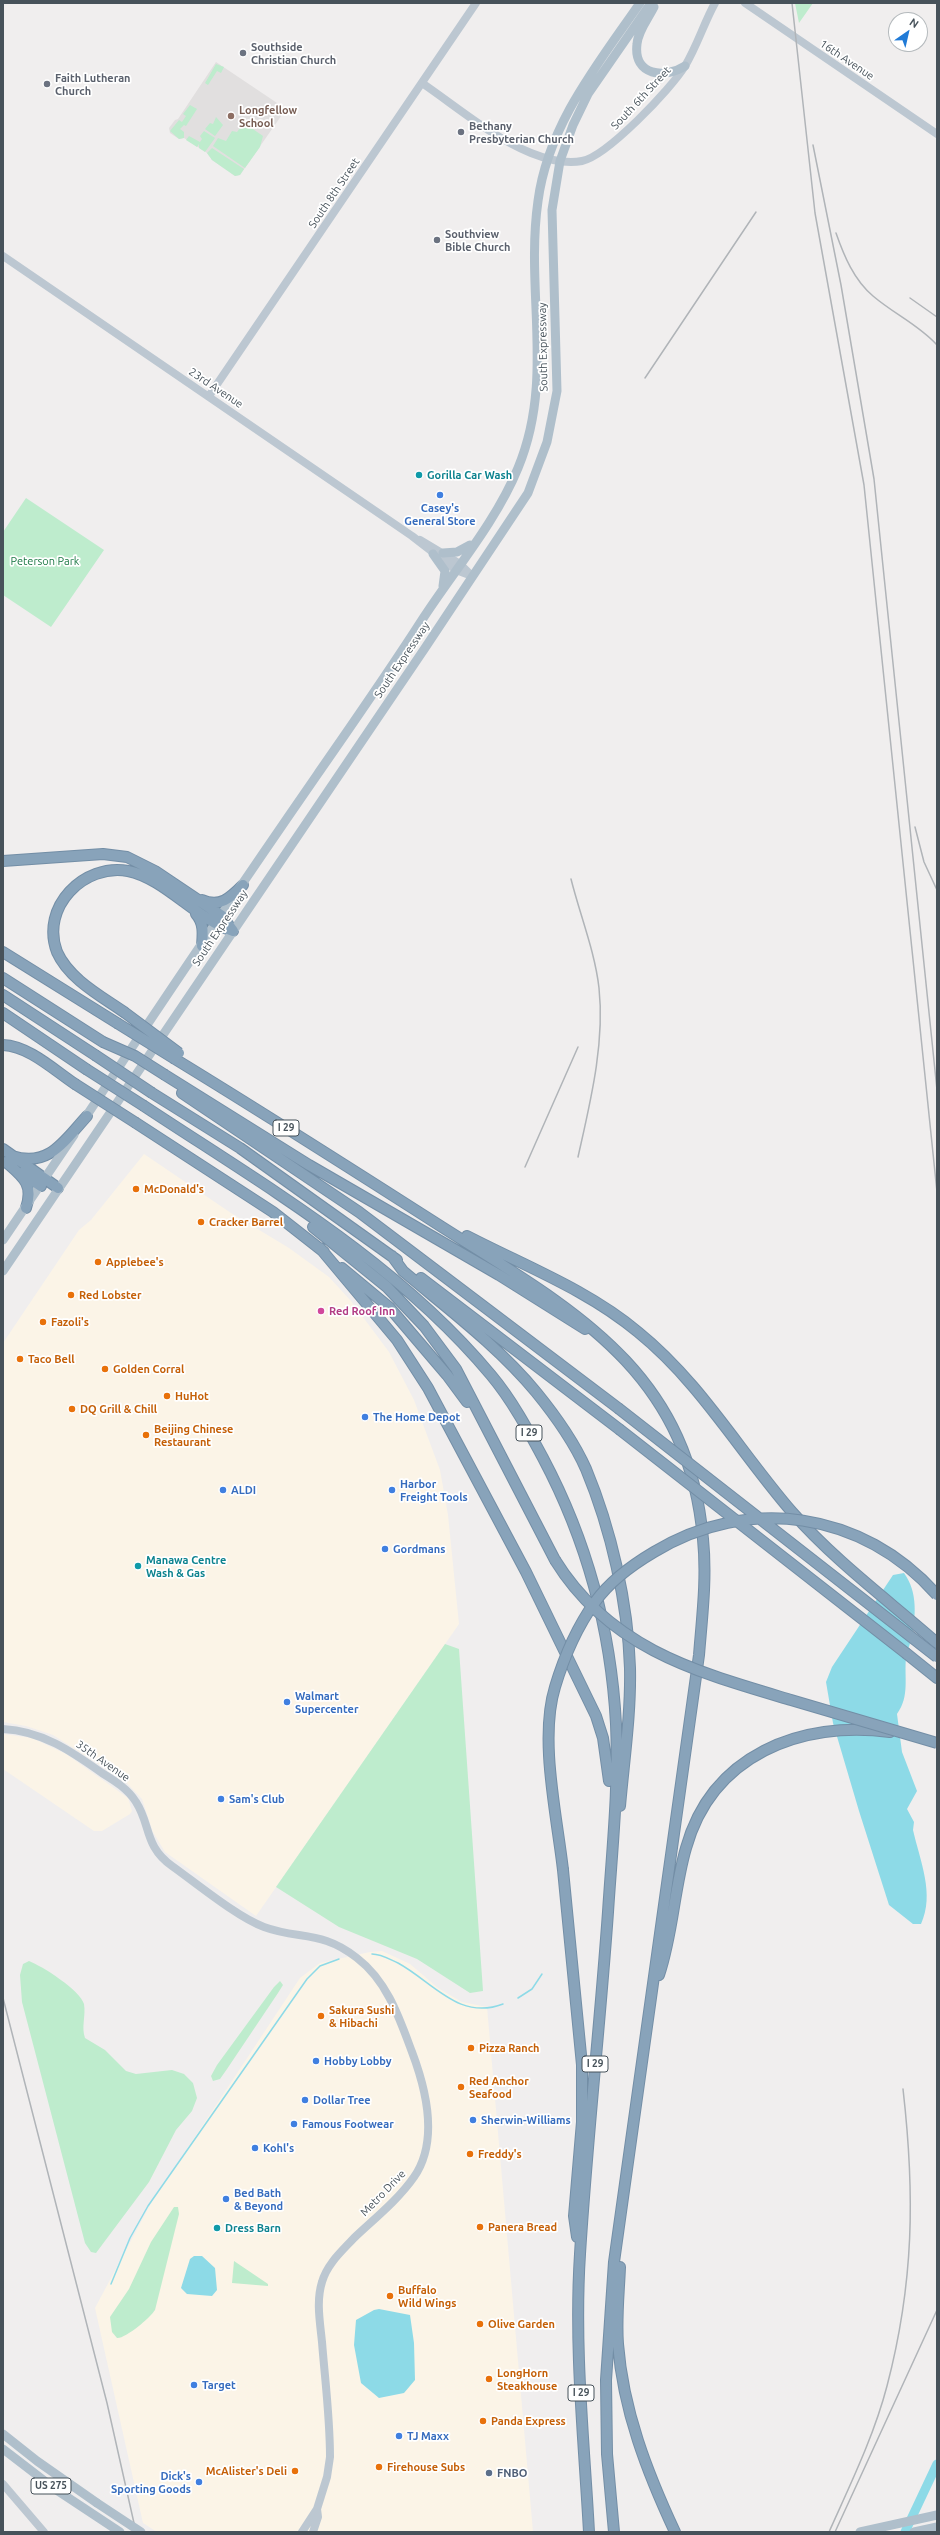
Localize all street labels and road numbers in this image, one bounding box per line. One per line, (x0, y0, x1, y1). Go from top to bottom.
street label: 16th Avenue (817, 37, 877, 83)
street label: South 6th Street (608, 64, 674, 132)
street label: South 8th Street (306, 155, 362, 231)
street label: South Expressway (536, 302, 550, 392)
street label: 23rd Avenue (186, 365, 246, 411)
street label: South Expressway (372, 619, 432, 701)
street label: South Expressway (190, 887, 250, 969)
road number: I 29 (273, 1120, 299, 1136)
road number: I 29 (516, 1425, 542, 1441)
street label: 35th Avenue (74, 1738, 132, 1784)
road number: I 29 (582, 2056, 608, 2072)
street label: Metro Drive (358, 2167, 408, 2219)
road number: I 29 (568, 2385, 594, 2401)
road number: US 275 (31, 2478, 71, 2494)

